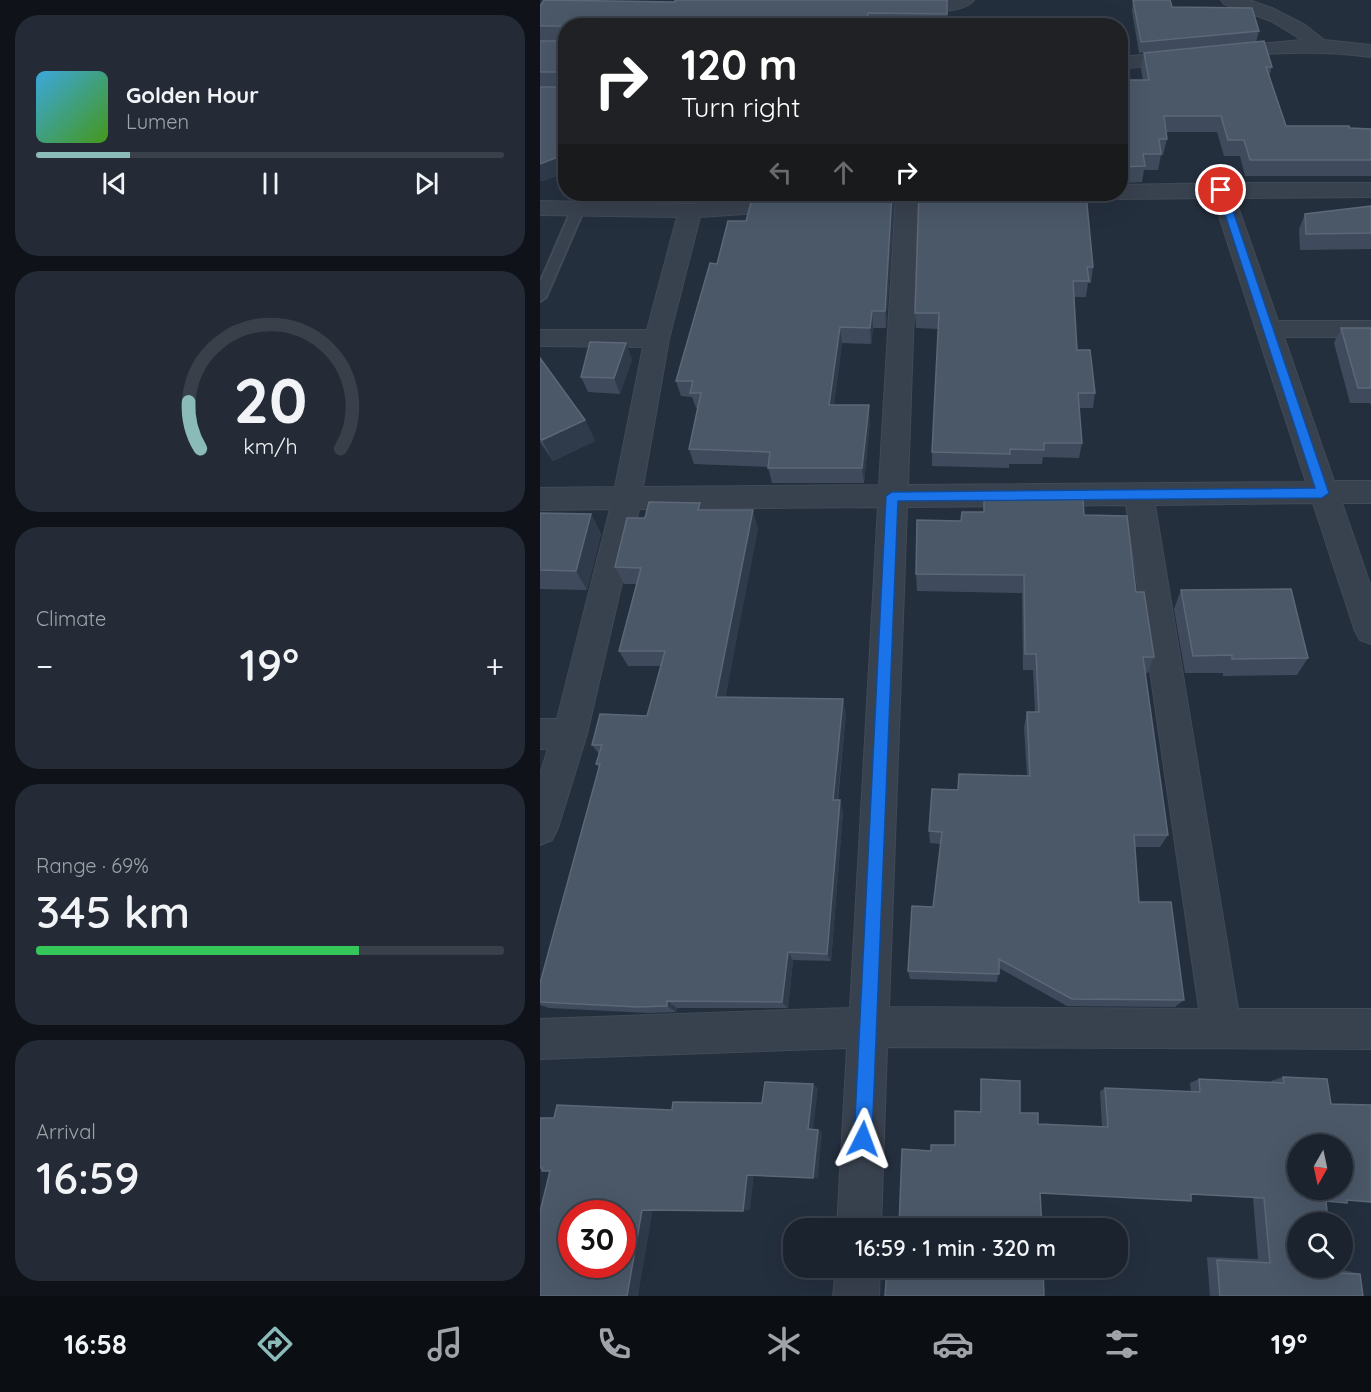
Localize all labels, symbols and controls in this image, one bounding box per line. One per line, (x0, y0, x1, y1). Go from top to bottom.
text: 120 m (681, 38, 798, 91)
icon: right (582, 42, 660, 120)
text: Golden Hour (126, 81, 259, 109)
text: Turn right (681, 90, 800, 124)
text: Lumen (126, 109, 189, 134)
icon: left (764, 156, 797, 189)
icon: ahead (827, 156, 860, 189)
icon: right (890, 156, 923, 189)
pin (1195, 164, 1246, 215)
icon: previous (98, 167, 131, 200)
icon: pause (254, 167, 287, 200)
icon: next (410, 167, 443, 200)
icon: arrive (1204, 173, 1237, 206)
text: 20 (233, 361, 307, 439)
text: km/h (243, 433, 297, 459)
text: Climate (36, 606, 106, 631)
text: 19° (240, 636, 299, 692)
text: − (36, 645, 53, 686)
text: + (485, 645, 504, 686)
text: Range · 69% (36, 853, 149, 878)
text: 345 km (36, 883, 190, 939)
position arrow (831, 1107, 895, 1171)
text: Arrival (36, 1119, 96, 1144)
north arrow (1287, 1134, 1353, 1200)
map controls (1287, 1134, 1353, 1278)
text: 16:59 (36, 1149, 140, 1205)
speed limit sign: 30 (558, 1200, 636, 1278)
button: search (1287, 1212, 1353, 1278)
text: 16:59 · 1 min · 320 m (855, 1234, 1056, 1262)
icon: directions (254, 1323, 296, 1365)
icon: music (424, 1323, 466, 1365)
icon: phone (593, 1323, 635, 1365)
icon: climate (763, 1323, 805, 1365)
icon: car (932, 1323, 974, 1365)
icon: filters (1101, 1323, 1143, 1365)
text: 16:58 (64, 1327, 127, 1361)
text: 19° (1271, 1327, 1307, 1361)

